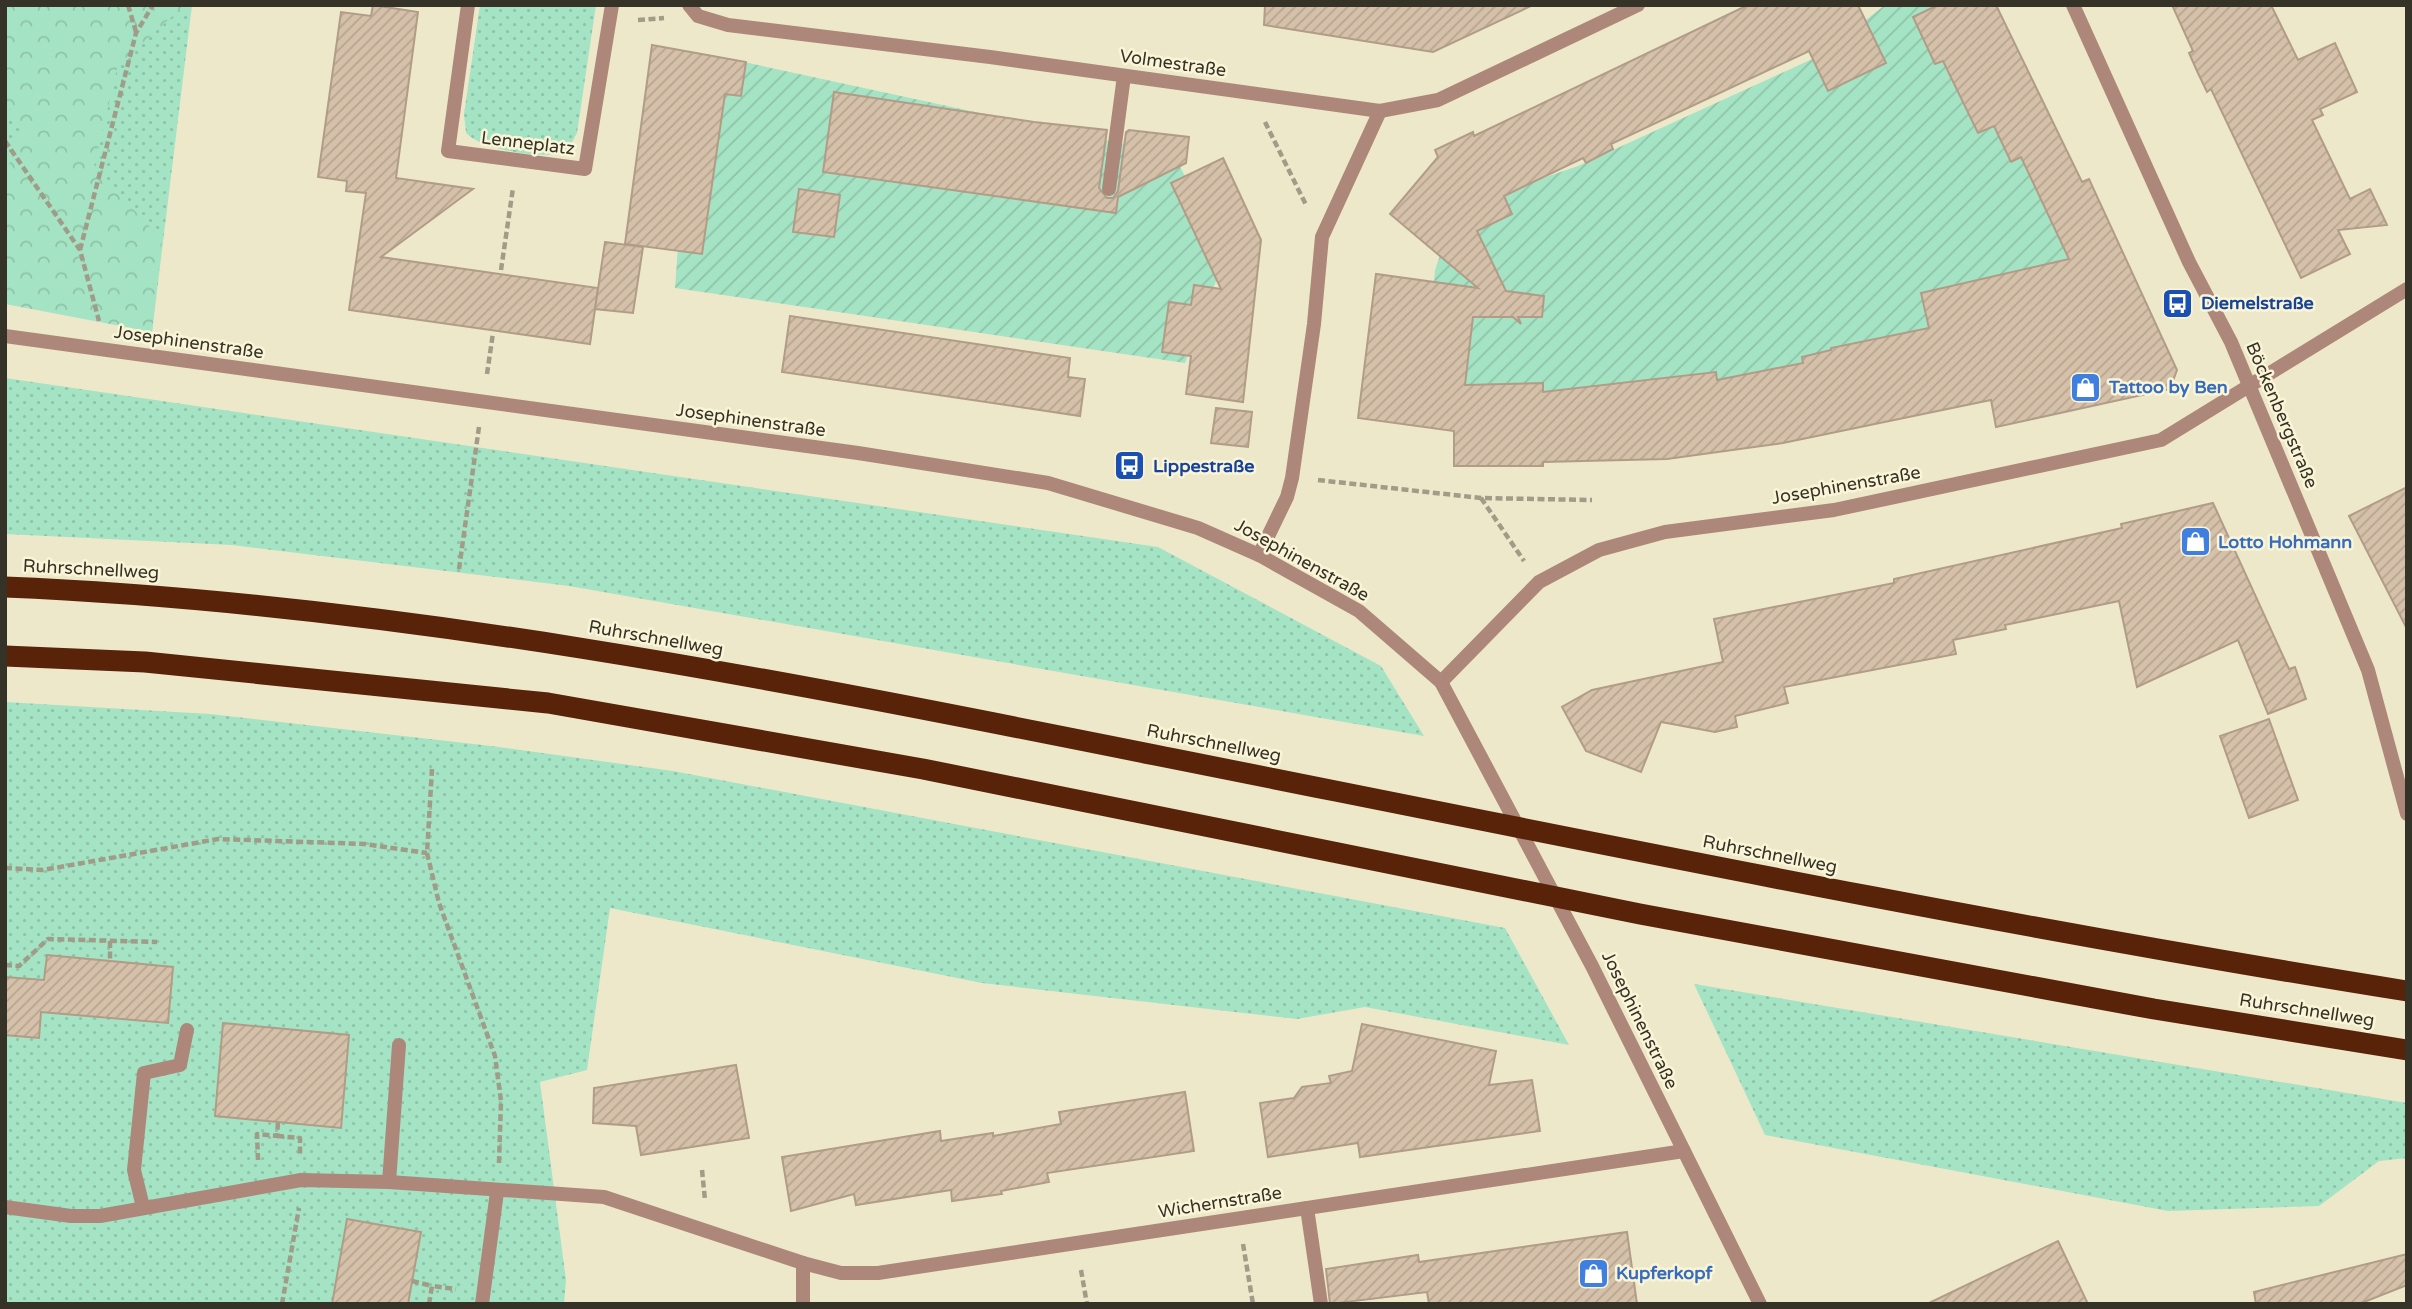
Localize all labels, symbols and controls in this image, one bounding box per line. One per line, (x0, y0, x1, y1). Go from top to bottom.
street label: Volmestraße (1118, 45, 1228, 81)
street label: Lenneplatz (480, 126, 576, 160)
bus stop icon: Diemelstraße (2161, 286, 2195, 320)
place label: Diemelstraße (2201, 292, 2314, 314)
street label: Josephinenstraße (113, 321, 265, 363)
street label: Böckenbergstraße (2241, 339, 2323, 491)
shop icon: Tattoo by Ben (2069, 370, 2103, 404)
place label: Tattoo by Ben (2108, 376, 2228, 398)
street label: Josephinenstraße (675, 399, 827, 441)
bus stop icon: Lippestraße (1113, 449, 1147, 483)
place label: Lippestraße (1153, 455, 1254, 477)
street label: Josephinenstraße (1770, 461, 1922, 509)
street label: Josephinenstraße (1231, 514, 1373, 606)
shop icon: Lotto Hohmann (2178, 525, 2212, 559)
place label: Lotto Hohmann (2218, 531, 2352, 553)
street label: Ruhrschnellweg (22, 554, 160, 584)
street label: Ruhrschnellweg (587, 615, 725, 661)
street label: Ruhrschnellweg (1145, 719, 1283, 767)
street label: Ruhrschnellweg (1701, 830, 1839, 878)
street label: Josephinenstraße (1597, 947, 1683, 1093)
street label: Ruhrschnellweg (2238, 988, 2376, 1032)
street label: Wichernstraße (1157, 1181, 1283, 1223)
shop icon: Kupferkopf (1576, 1256, 1610, 1290)
place label: Kupferkopf (1616, 1262, 1714, 1284)

